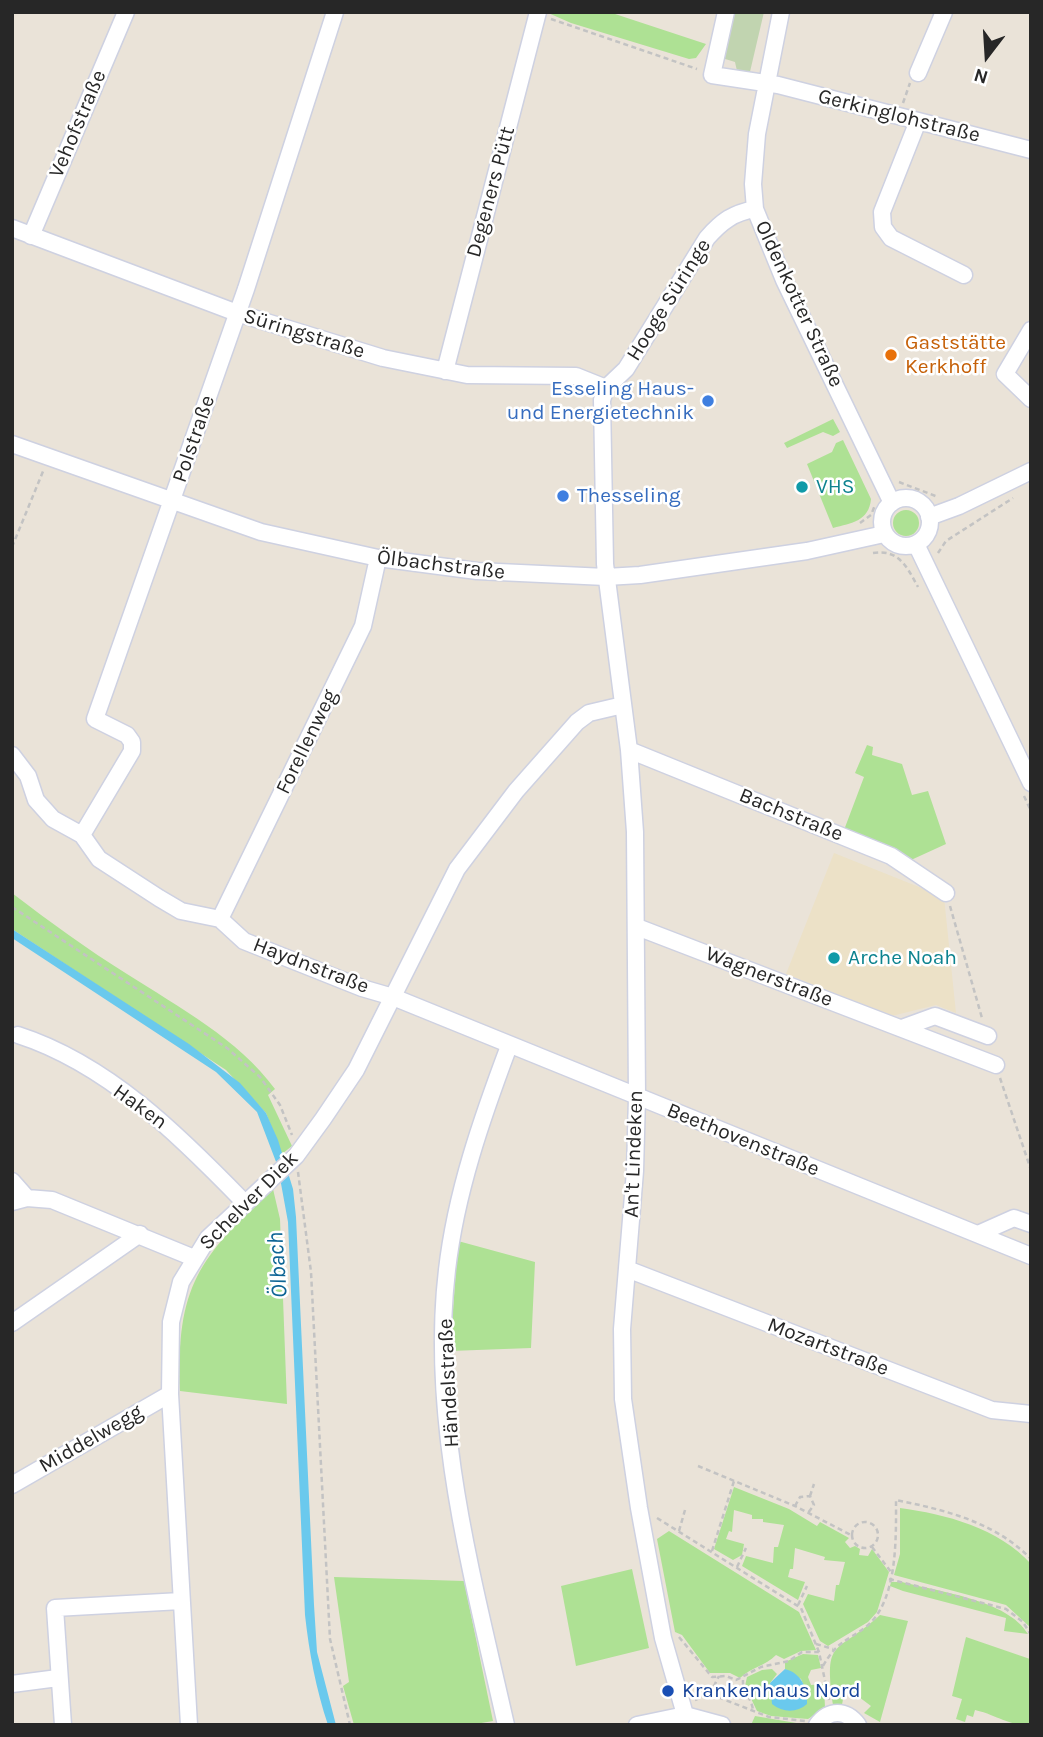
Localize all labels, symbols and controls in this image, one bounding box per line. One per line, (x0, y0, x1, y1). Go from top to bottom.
north arrow (952, 21, 1022, 91)
text: N (971, 64, 991, 89)
street label: Vehofstraße (44, 66, 112, 182)
street label: Gerkinglohstraße (815, 84, 983, 148)
street label: Degeners Pütt (461, 124, 521, 260)
street label: Oldenkotter Straße (749, 217, 849, 391)
street label: Hooge Süringe (621, 234, 717, 366)
street label: Süringstraße (240, 304, 368, 364)
place label: Gaststätte Kerkhoff (905, 330, 1006, 380)
marker: Gaststätte Kerkhoff (883, 347, 899, 363)
place label: Esseling Haus- und Energietechnik (507, 376, 694, 426)
street label: Polstraße (167, 392, 221, 486)
marker: Esseling Haus- und Energietechnik (700, 393, 716, 409)
place label: VHS (816, 474, 855, 500)
marker: VHS (794, 479, 810, 495)
place label: Thesseling (577, 483, 680, 509)
marker: Thesseling (555, 488, 571, 504)
street label: Ölbachstraße (376, 545, 506, 585)
street label: Forellenweg (271, 686, 343, 798)
street label: Bachstraße (735, 783, 847, 847)
street label: Haydnstraße (249, 932, 373, 1000)
street label: Wagnerstraße (702, 941, 836, 1013)
place label: Arche Noah (848, 945, 957, 971)
marker: Arche Noah (826, 950, 842, 966)
street label: Haken (108, 1079, 172, 1135)
street label: An't Lindeken (619, 1090, 649, 1218)
street label: Beethovenstraße (663, 1098, 823, 1182)
street label: Schelver Diek (194, 1146, 304, 1256)
water label: Ölbach (262, 1231, 294, 1299)
street label: Mozartstraße (764, 1312, 892, 1382)
street label: Händelstraße (433, 1318, 465, 1448)
street label: Middelwegg (35, 1399, 147, 1479)
place label: Krankenhaus Nord (682, 1678, 861, 1704)
marker: Krankenhaus Nord (660, 1683, 676, 1699)

